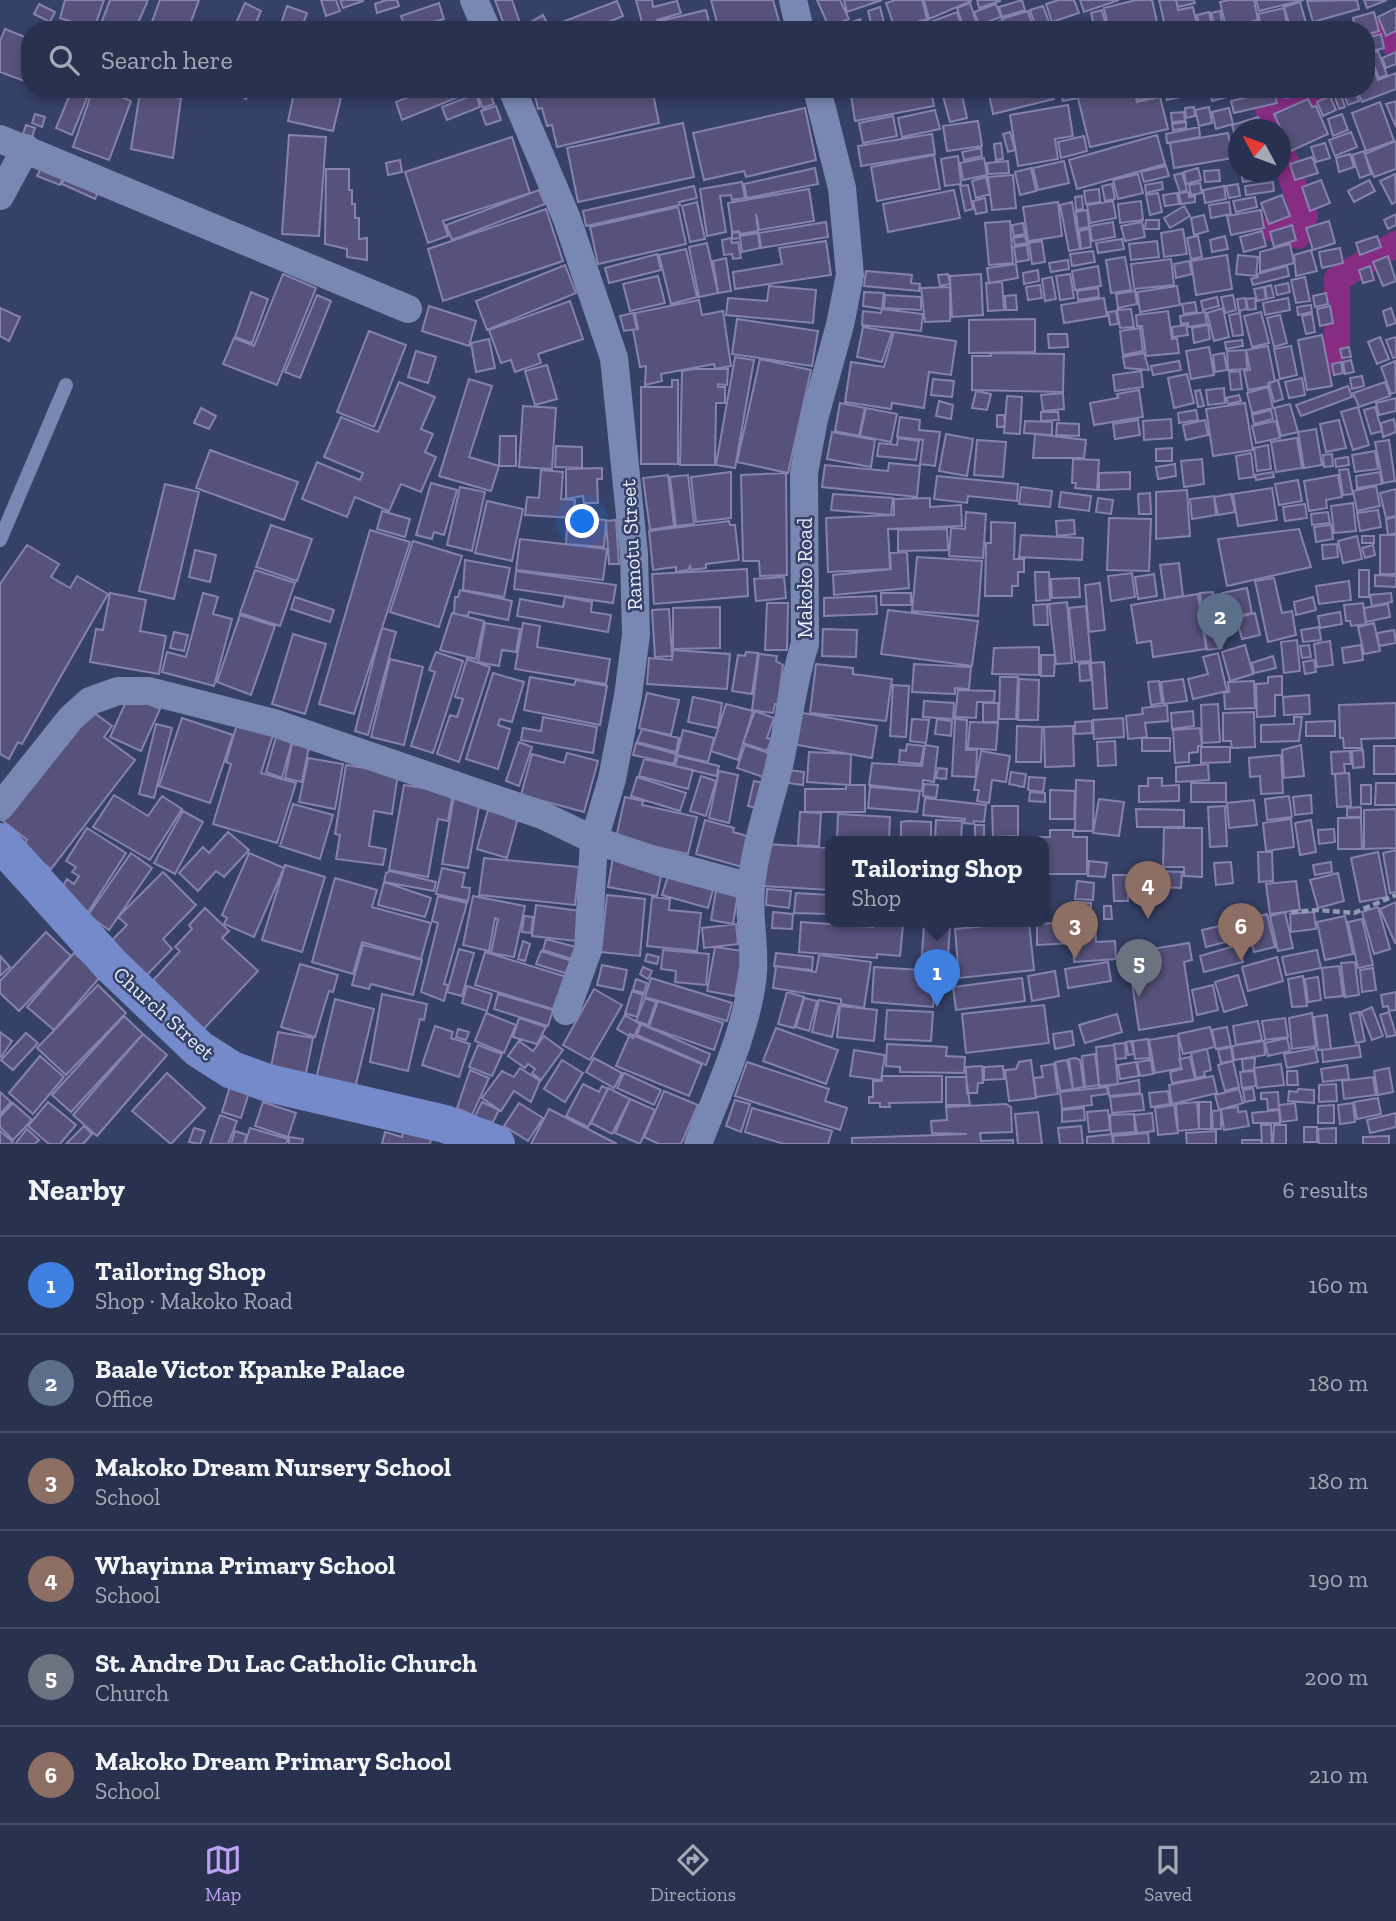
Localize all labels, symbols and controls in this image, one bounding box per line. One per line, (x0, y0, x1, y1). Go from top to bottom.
search box (21, 21, 1375, 98)
icon: search (45, 41, 83, 79)
text: Search here (101, 44, 233, 76)
north arrow (1228, 119, 1291, 182)
street label: Ramotu Street (615, 478, 647, 611)
your location (565, 504, 599, 538)
street label: Makoko Road (792, 517, 817, 639)
pin: 2 (1197, 593, 1243, 651)
popup (825, 836, 1049, 927)
text: Tailoring Shop (852, 852, 1022, 884)
pin: 4 (1125, 861, 1171, 919)
text: Shop (852, 884, 901, 912)
pin: 3 (1052, 901, 1098, 959)
pin: 6 (1218, 903, 1264, 961)
pin: 5 (1116, 939, 1162, 997)
pin: 1 (914, 949, 960, 1007)
street label: Church Street (108, 961, 220, 1065)
text: Nearby (28, 1172, 125, 1208)
text: 6 results (1282, 1176, 1368, 1204)
text: Tailoring Shop (95, 1255, 266, 1287)
text: 1 (46, 1271, 56, 1299)
text: 160 m (1309, 1271, 1368, 1299)
text: Shop · Makoko Road (95, 1287, 293, 1315)
text: Baale Victor Kpanke Palace (95, 1353, 405, 1385)
text: 2 (45, 1369, 57, 1397)
text: 180 m (1308, 1369, 1368, 1397)
text: Office (95, 1385, 153, 1413)
text: Makoko Dream Nursery School (95, 1451, 451, 1483)
text: 3 (45, 1467, 57, 1495)
text: 180 m (1308, 1467, 1368, 1495)
text: School (95, 1483, 160, 1511)
text: Whayinna Primary School (95, 1549, 396, 1581)
text: 4 (44, 1565, 58, 1593)
text: 190 m (1309, 1565, 1368, 1593)
text: School (95, 1581, 160, 1609)
text: St. Andre Du Lac Catholic Church (95, 1647, 477, 1679)
text: 5 (45, 1663, 57, 1691)
text: 200 m (1305, 1663, 1368, 1691)
text: Church (95, 1679, 169, 1707)
text: Makoko Dream Primary School (95, 1745, 452, 1777)
text: 6 (45, 1761, 57, 1789)
text: 210 m (1309, 1761, 1368, 1789)
text: School (95, 1777, 160, 1805)
tab: Map (204, 1841, 242, 1906)
tab: Directions (650, 1841, 736, 1906)
tab: Saved (1144, 1841, 1192, 1906)

